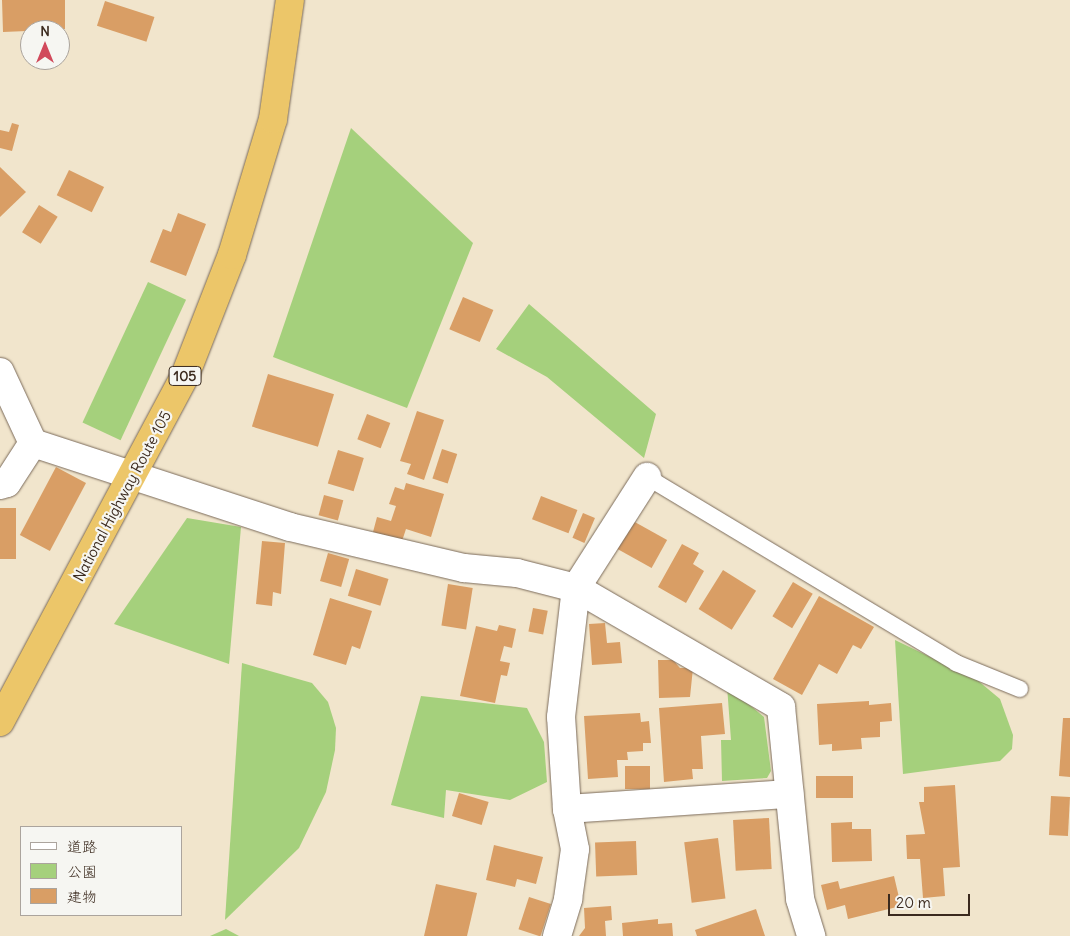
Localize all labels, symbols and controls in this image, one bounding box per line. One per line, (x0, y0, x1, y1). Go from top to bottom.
north arrow (20, 20, 70, 70)
text: N (40, 22, 50, 40)
road number: 105 (168, 364, 202, 388)
street label: National Highway Route 105 (69, 408, 175, 584)
legend (20, 826, 182, 916)
text: 道路 (67, 837, 97, 856)
text: 公園 (67, 862, 97, 881)
scale bar (890, 884, 972, 916)
text: 建物 (67, 887, 97, 906)
text: 20 m (896, 893, 931, 912)

